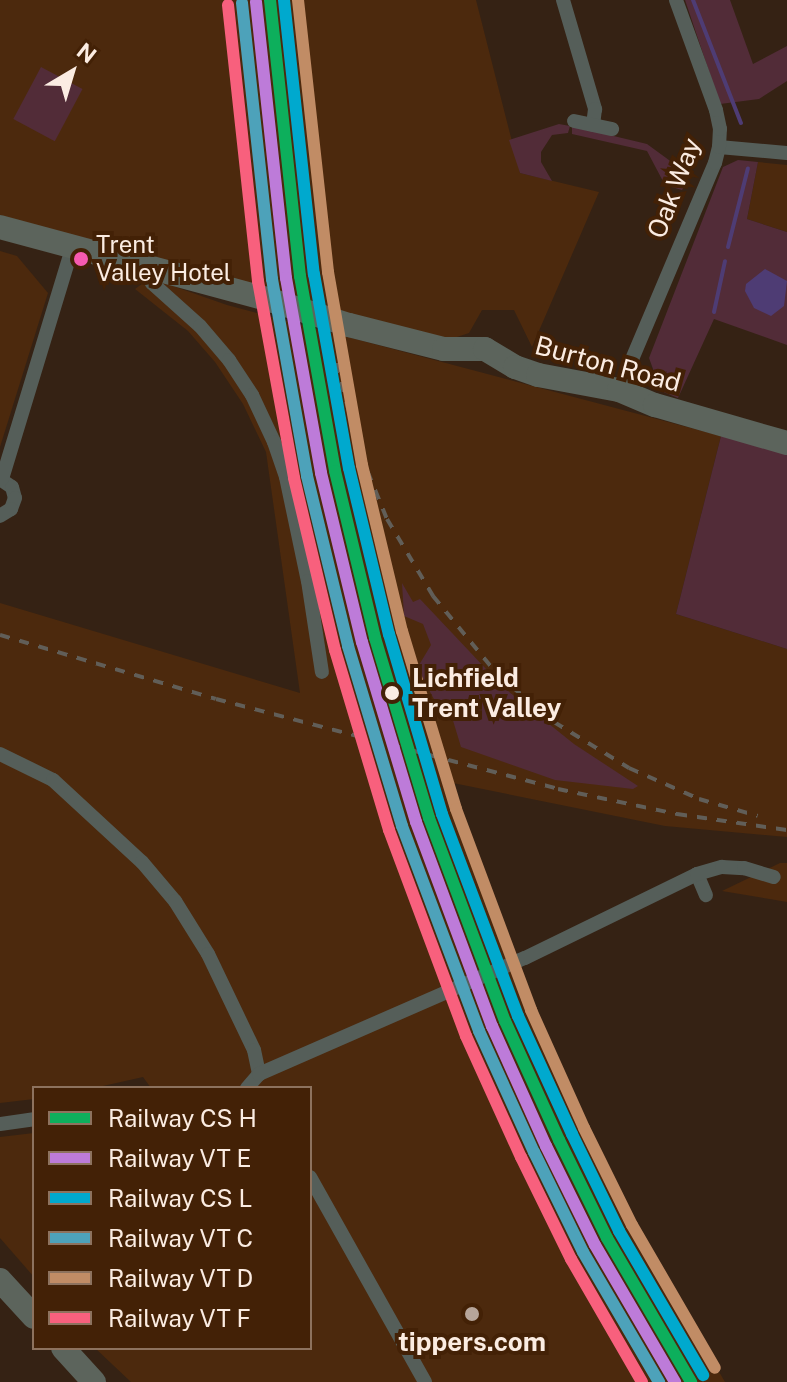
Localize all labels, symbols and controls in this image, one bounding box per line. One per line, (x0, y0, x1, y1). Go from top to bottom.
north arrow (32, 32, 112, 112)
text: N (72, 38, 102, 69)
street label: Oak Way (641, 133, 707, 243)
place label: Trent Valley Hotel (96, 231, 231, 287)
marker: Trent Valley Hotel (73, 251, 89, 267)
street label: Burton Road (532, 330, 684, 398)
place label: Lichfield Trent Valley (412, 662, 562, 724)
marker: Lichfield Trent Valley (379, 680, 405, 706)
legend (32, 1086, 312, 1350)
text: Railway CS H (108, 1104, 257, 1132)
text: Railway VT E (108, 1144, 251, 1172)
text: Railway CS L (108, 1184, 252, 1212)
text: Railway VT C (108, 1224, 253, 1252)
text: Railway VT D (108, 1264, 253, 1292)
text: Railway VT F (108, 1304, 251, 1332)
marker: tippers.com (463, 1305, 481, 1323)
place label: tippers.com (398, 1326, 546, 1358)

